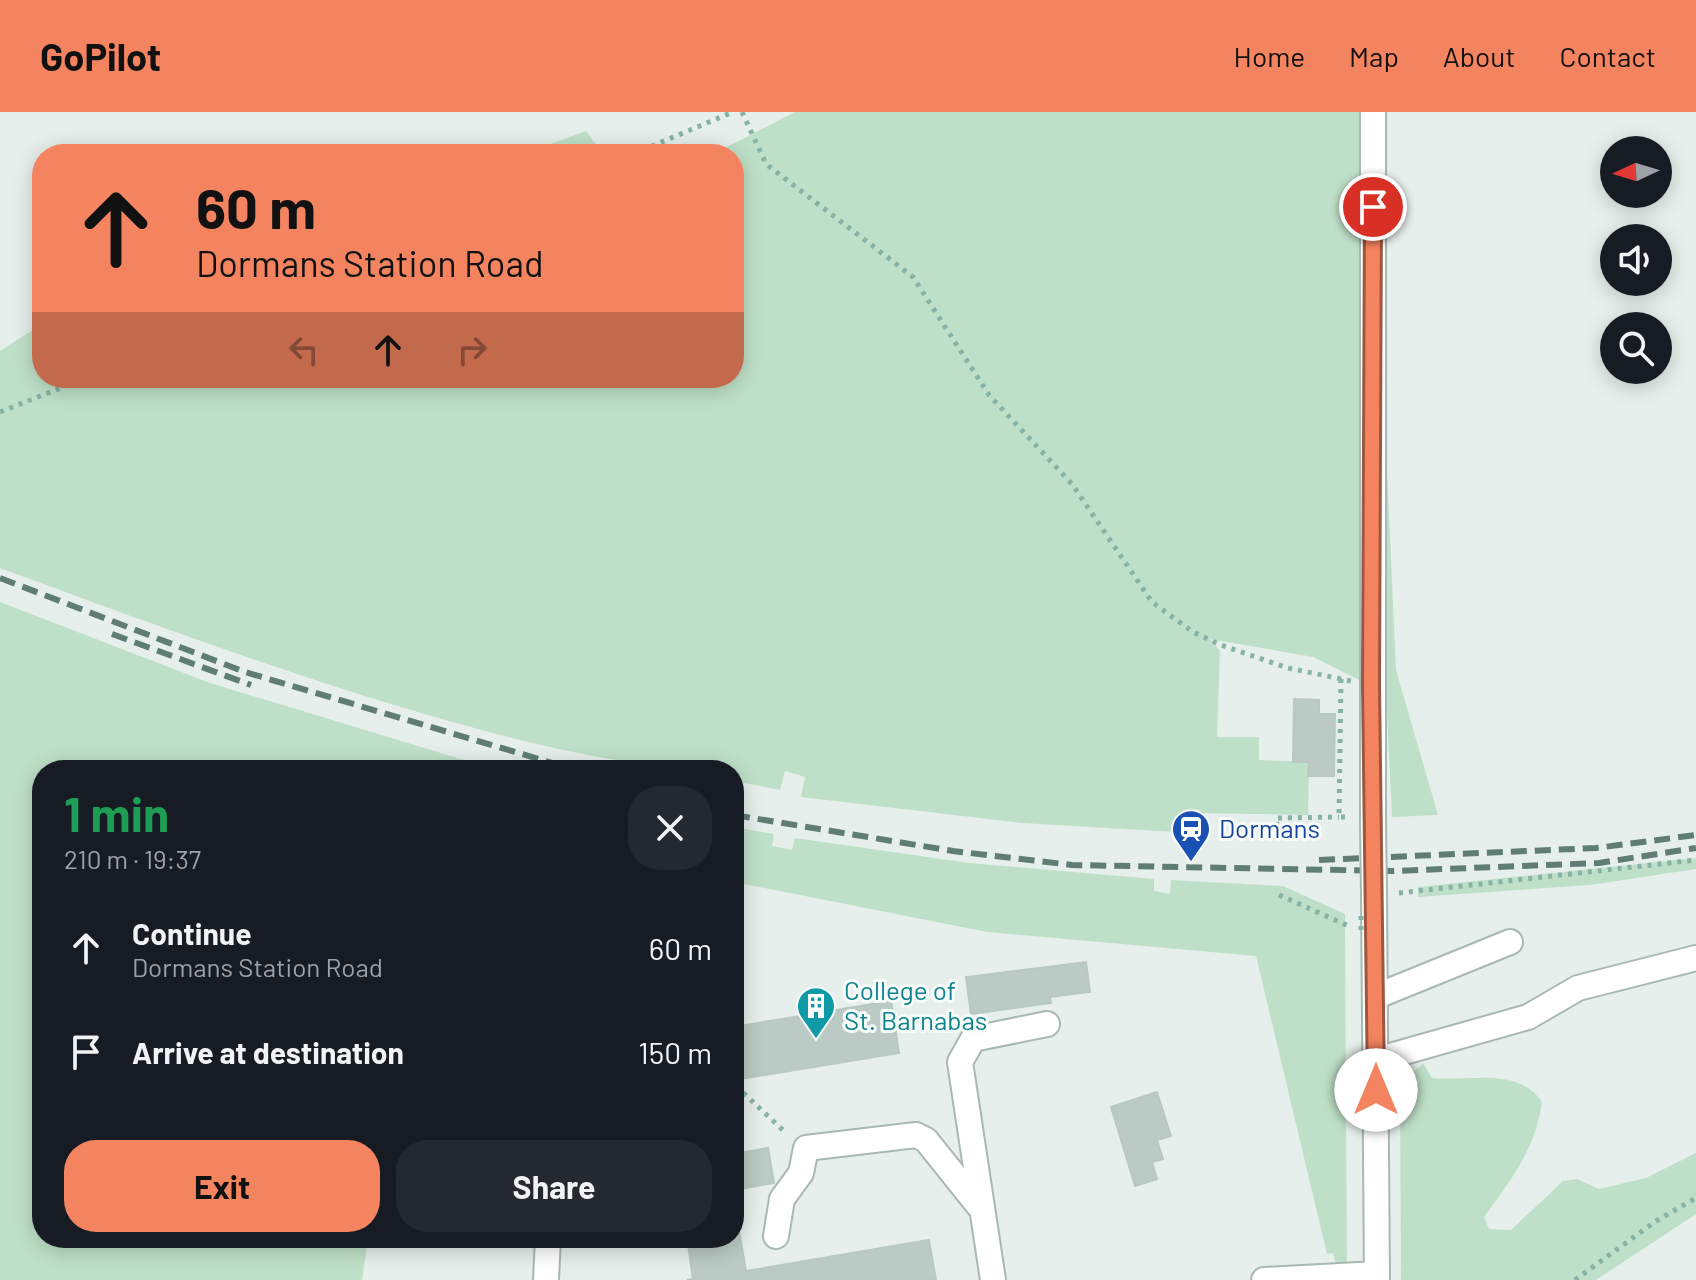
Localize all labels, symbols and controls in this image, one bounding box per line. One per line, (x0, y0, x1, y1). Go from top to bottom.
text: GoPilot (40, 33, 161, 79)
text: Home (1234, 39, 1305, 73)
text: Map (1349, 39, 1399, 73)
text: About (1443, 39, 1515, 73)
text: Contact (1559, 39, 1656, 73)
north arrow (1600, 136, 1672, 208)
map controls (1600, 136, 1672, 384)
text: 60 m (196, 173, 316, 240)
pin (1339, 173, 1407, 241)
icon: ahead (64, 176, 168, 280)
icon: arrive (1351, 185, 1395, 229)
button: sound (1600, 224, 1672, 296)
text: Dormans Station Road (196, 241, 544, 284)
button: search (1600, 312, 1672, 384)
icon: left (282, 328, 326, 372)
icon: ahead (366, 328, 410, 372)
icon: right (450, 328, 494, 372)
text: 1 min (64, 784, 169, 842)
button: close (628, 786, 712, 870)
station icon: Dormans (1170, 808, 1212, 863)
place label: Dormans (1219, 812, 1320, 843)
text: 210 m · 19:37 (64, 843, 201, 874)
text: Continue (132, 915, 252, 951)
icon: ahead (64, 926, 108, 970)
text: 60 m (649, 930, 712, 966)
text: Dormans Station Road (132, 951, 383, 982)
place label: College of St. Barnabas (844, 974, 987, 1035)
building icon: College of St. Barnabas (795, 985, 837, 1040)
icon: arrive (64, 1030, 108, 1074)
text: Arrive at destination (132, 1034, 404, 1070)
text: 150 m (638, 1034, 712, 1070)
position arrow (1334, 1048, 1418, 1132)
button: Exit (64, 1140, 380, 1232)
button: Share (396, 1140, 712, 1232)

